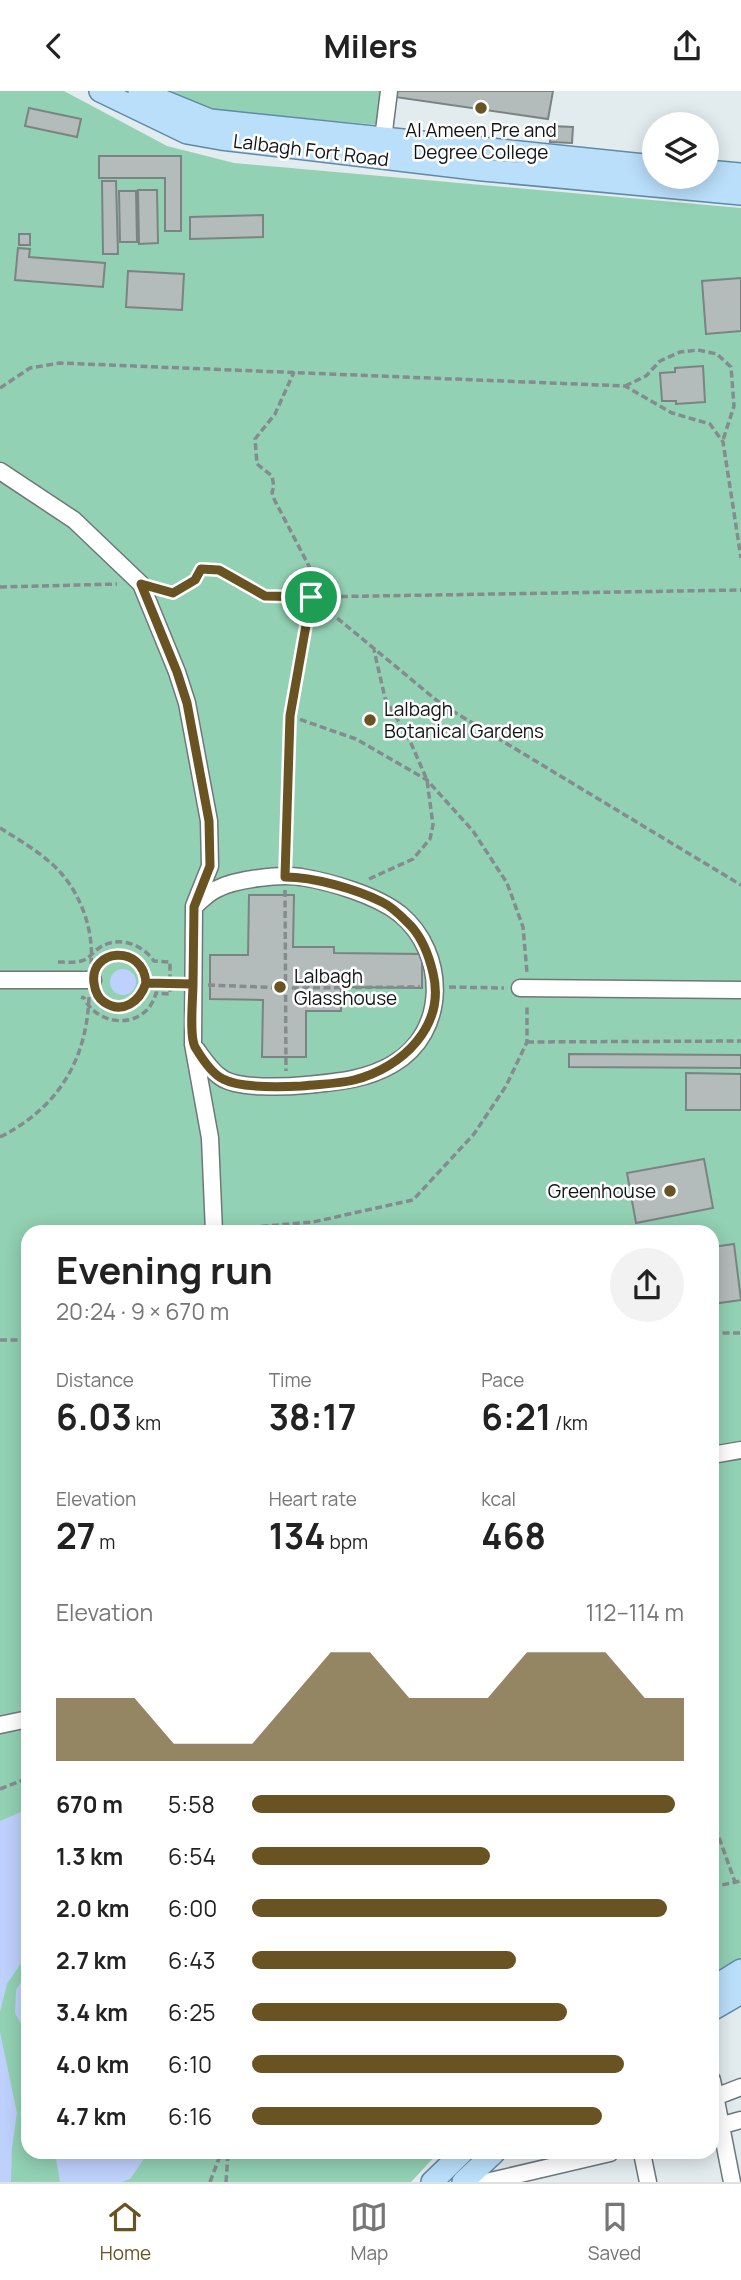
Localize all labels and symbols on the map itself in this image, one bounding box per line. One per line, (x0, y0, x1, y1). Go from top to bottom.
marker: Al Ameen Pre and Degree College (473, 100, 489, 116)
place label: Al Ameen Pre and Degree College (405, 117, 557, 165)
street label: Lalbagh Fort Road (232, 128, 390, 172)
pin (281, 567, 341, 627)
place label: Lalbagh Botanical Gardens (384, 696, 544, 744)
marker: Lalbagh Botanical Gardens (362, 712, 378, 728)
place label: Lalbagh Glasshouse (294, 963, 397, 1011)
marker: Lalbagh Glasshouse (272, 979, 288, 995)
place label: Greenhouse (548, 1178, 656, 1204)
marker: Greenhouse (662, 1183, 678, 1199)

